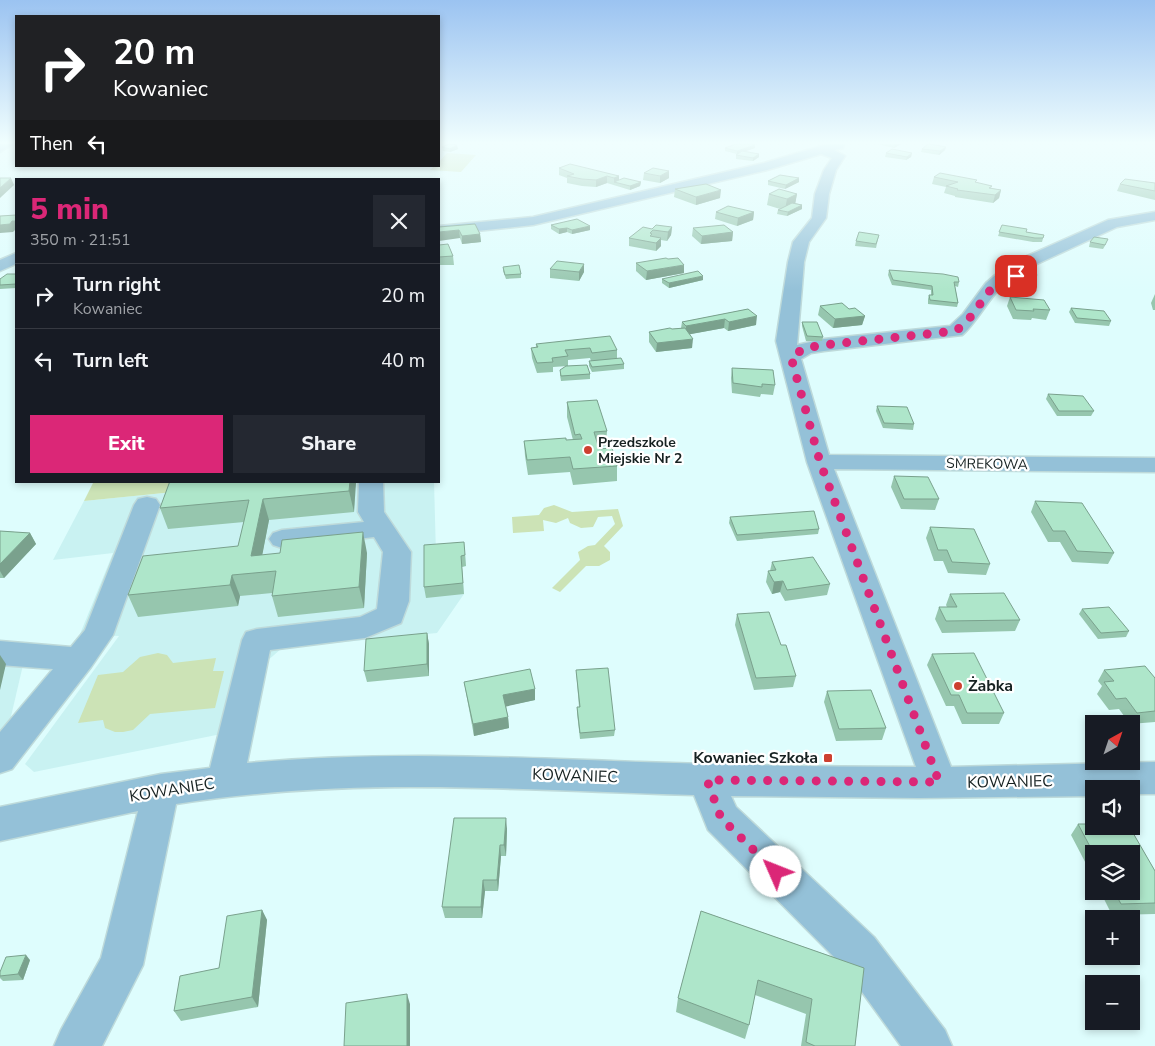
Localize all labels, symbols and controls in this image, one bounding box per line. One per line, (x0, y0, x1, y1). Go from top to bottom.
text: 20 m (113, 29, 195, 76)
icon: right (30, 35, 95, 100)
text: Kowaniec (113, 74, 208, 104)
icon: left (83, 130, 111, 158)
text: Then (30, 131, 73, 157)
text: 5 min (30, 189, 109, 230)
button: close (373, 195, 425, 247)
text: 350 m · 21:51 (30, 229, 131, 251)
pin (995, 255, 1037, 297)
icon: arrive (1002, 262, 1030, 290)
text: Turn right (73, 272, 160, 298)
icon: right (30, 282, 58, 310)
text: 20 m (381, 283, 425, 309)
text: Kowaniec (73, 298, 142, 320)
icon: left (30, 347, 58, 375)
text: Turn left (73, 348, 148, 374)
text: 40 m (381, 348, 425, 374)
button: Exit (30, 415, 223, 473)
button: Share (233, 415, 425, 473)
place label: Przedszkole Miejskie Nr 2 (598, 433, 682, 468)
marker: Przedszkole Miejskie Nr 2 (582, 444, 594, 456)
street label: SMREKOWA (946, 454, 1028, 474)
place label: Żabka (968, 675, 1013, 697)
marker: Żabka (952, 680, 964, 692)
north arrow (1085, 715, 1140, 770)
map controls (1085, 715, 1140, 1030)
place label: Kowaniec Szkoła (693, 747, 818, 769)
marker: Kowaniec Szkoła (822, 752, 834, 764)
street label: KOWANIEC (532, 764, 619, 789)
street label: KOWANIEC (967, 770, 1053, 794)
street label: KOWANIEC (128, 772, 216, 808)
button: sound (1085, 780, 1140, 835)
position arrow (749, 845, 801, 897)
button: layers (1085, 845, 1140, 900)
button: + (1085, 910, 1140, 965)
button: − (1085, 975, 1140, 1030)

